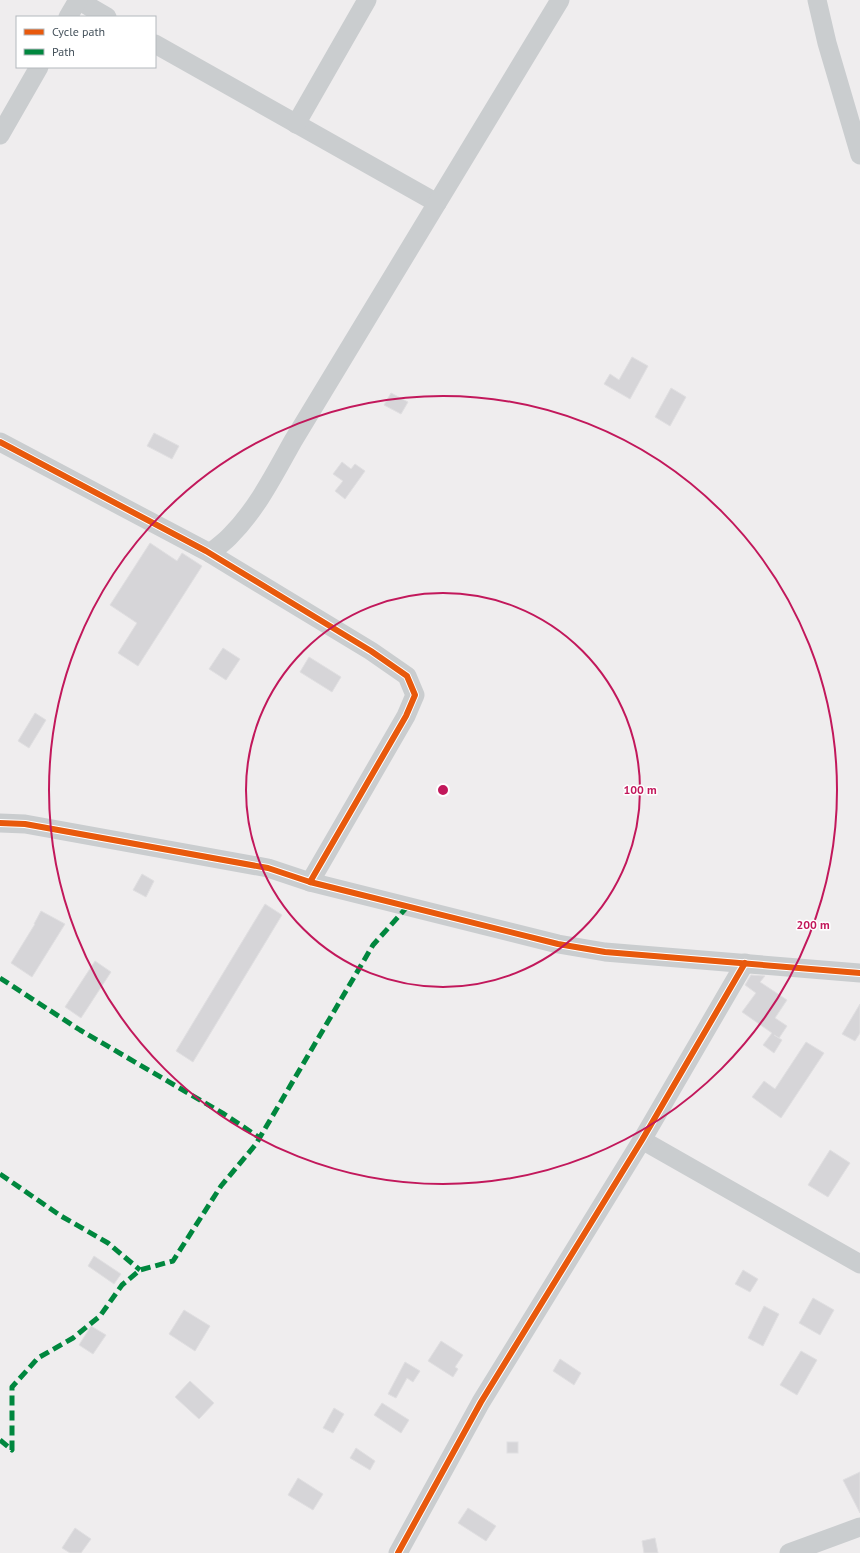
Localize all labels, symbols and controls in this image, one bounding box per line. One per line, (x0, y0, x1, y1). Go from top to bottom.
legend (16, 16, 156, 68)
text: Cycle path (52, 24, 105, 39)
text: Path (52, 44, 75, 59)
text: 100 m (623, 782, 657, 797)
centre of rings (436, 783, 450, 797)
text: 200 m (796, 917, 830, 932)

